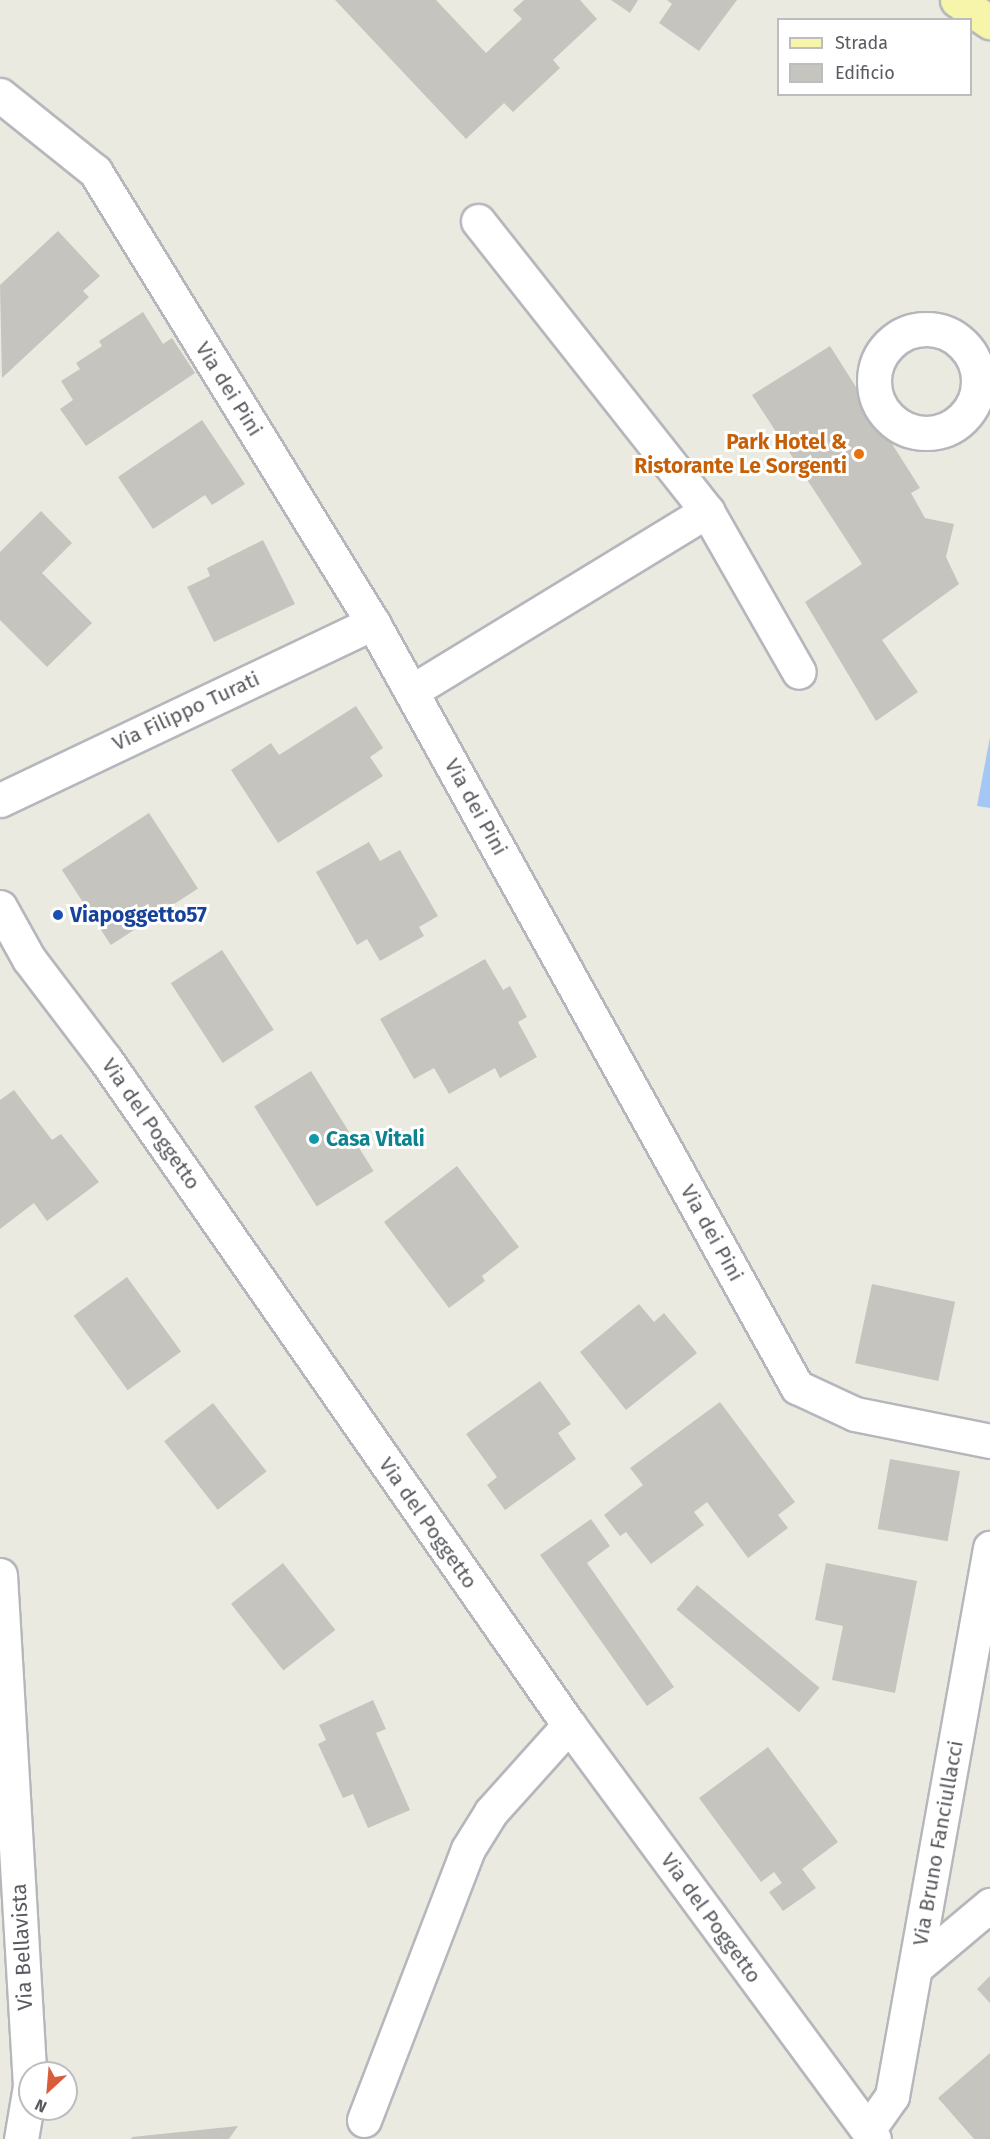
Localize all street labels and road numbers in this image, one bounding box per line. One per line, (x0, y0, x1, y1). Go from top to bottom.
street label: Via dei Pini (190, 337, 268, 441)
street label: Via Filippo Turati (108, 666, 264, 756)
street label: Via dei Pini (439, 754, 513, 860)
street label: Via del Poggetto (96, 1054, 206, 1194)
street label: Via dei Pini (675, 1180, 749, 1286)
street label: Via del Poggetto (373, 1453, 483, 1593)
street label: Via Bruno Fanciullacci (908, 1738, 968, 1948)
street label: Via del Poggetto (655, 1848, 767, 1988)
street label: Via Bellavista (6, 1883, 38, 2011)

